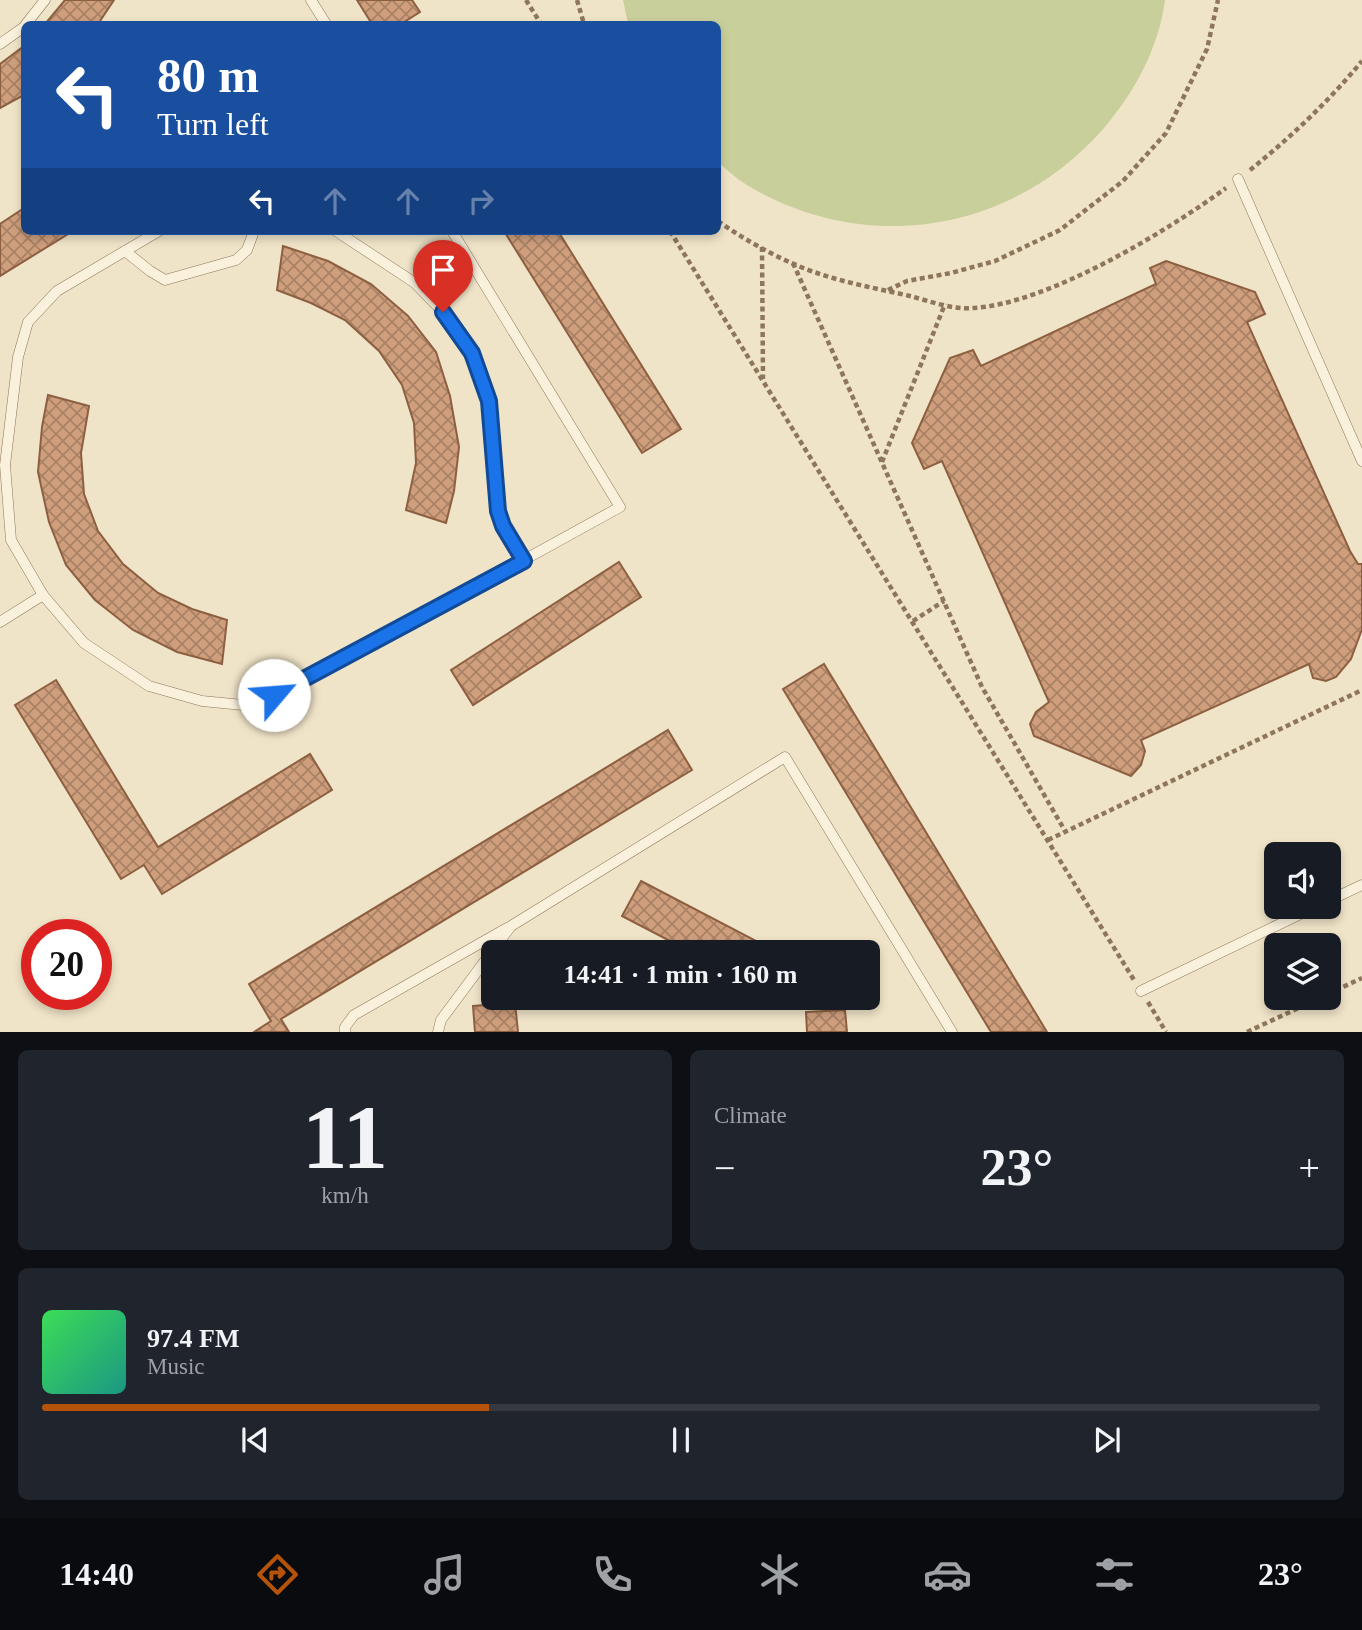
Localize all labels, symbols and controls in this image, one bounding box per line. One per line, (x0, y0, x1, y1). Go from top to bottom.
text: 80 m (157, 48, 259, 103)
icon: left (42, 49, 133, 140)
text: Turn left (157, 106, 269, 142)
icon: left (243, 182, 281, 220)
icon: ahead (316, 182, 354, 220)
icon: ahead (389, 182, 427, 220)
icon: right (462, 182, 500, 220)
pin (413, 240, 473, 312)
icon: arrive (424, 251, 462, 289)
position arrow (237, 658, 311, 732)
map controls (1264, 842, 1341, 1010)
button: sound (1264, 842, 1341, 919)
speed limit sign: 20 (21, 919, 112, 1010)
button: layers (1264, 933, 1341, 1010)
text: 14:41 · 1 min · 160 m (564, 960, 798, 989)
text: 11 (302, 1087, 388, 1188)
text: Climate (714, 1103, 787, 1128)
text: 23° (981, 1139, 1053, 1196)
text: − (714, 1147, 735, 1189)
text: + (1299, 1147, 1320, 1189)
text: km/h (321, 1183, 369, 1208)
text: 97.4 FM (147, 1324, 239, 1353)
text: Music (147, 1354, 205, 1379)
icon: previous (236, 1421, 274, 1459)
icon: pause (662, 1421, 700, 1459)
icon: next (1088, 1421, 1126, 1459)
icon: directions (253, 1550, 302, 1599)
icon: music (420, 1550, 469, 1599)
icon: phone (588, 1550, 637, 1599)
icon: climate (755, 1550, 804, 1599)
icon: car (923, 1550, 972, 1599)
icon: filters (1090, 1550, 1139, 1599)
text: 14:40 (59, 1556, 134, 1592)
text: 23° (1258, 1556, 1303, 1592)

